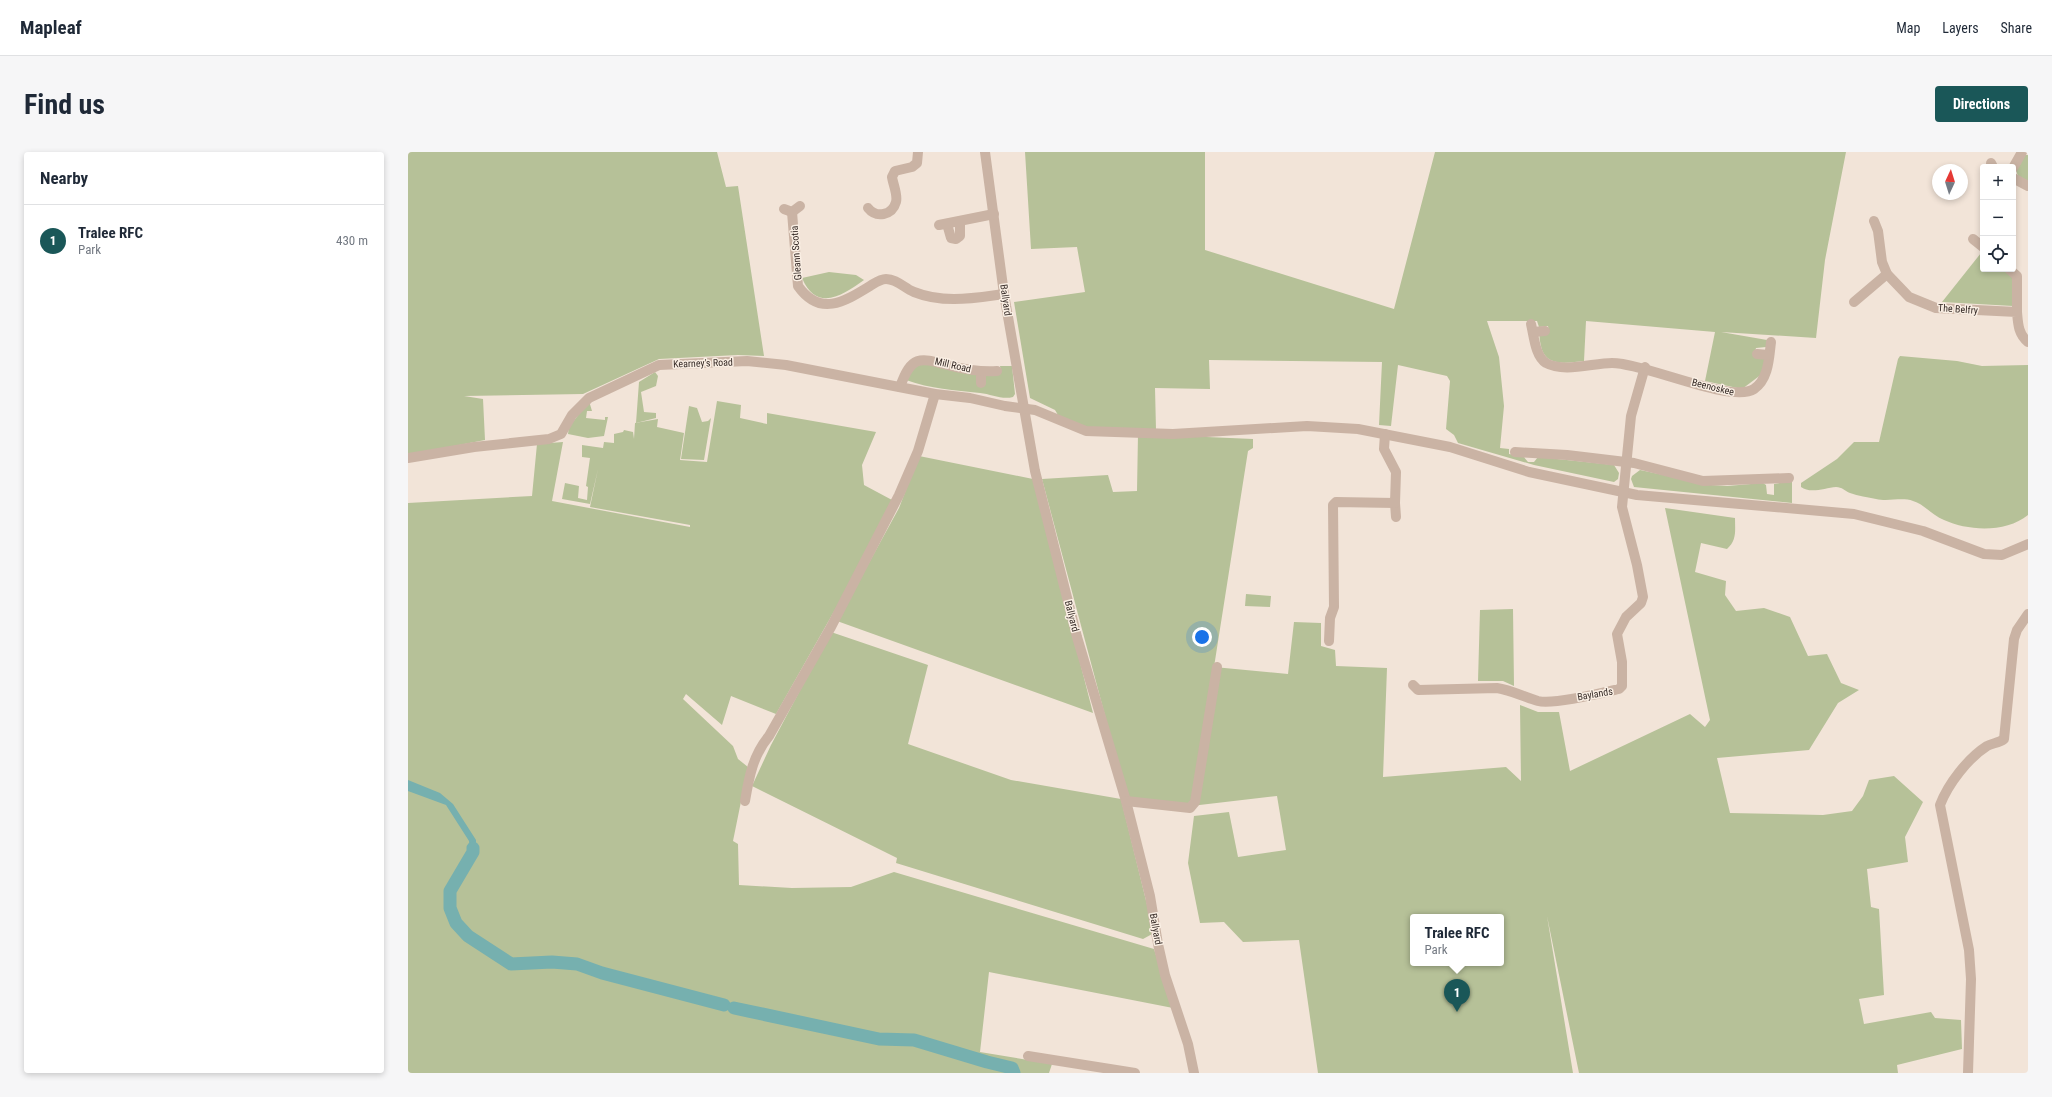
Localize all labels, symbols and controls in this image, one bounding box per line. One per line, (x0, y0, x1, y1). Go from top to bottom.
text: Mapleaf (20, 16, 82, 39)
text: Map (1896, 20, 1920, 36)
text: Layers (1942, 20, 1979, 36)
text: Share (2001, 20, 2032, 36)
button: Directions (1935, 86, 2028, 122)
text: Find us (24, 88, 105, 121)
north arrow (1932, 164, 1968, 200)
map controls (1980, 164, 2016, 272)
button: + (1980, 164, 2016, 200)
text: Nearby (40, 168, 88, 188)
button: − (1980, 200, 2016, 236)
text: Tralee RFC (78, 224, 143, 242)
street label: Gleann Scotia (789, 225, 803, 281)
text: 1 (50, 233, 56, 248)
text: 430 m (336, 233, 368, 248)
button: locate (1980, 236, 2016, 272)
text: Park (78, 242, 101, 257)
street label: Ballyard (998, 284, 1014, 316)
street label: The Belfry (1938, 302, 1978, 316)
street label: Kearney's Road (673, 356, 733, 370)
street label: Mill Road (934, 356, 972, 375)
street label: Beenoskee (1691, 376, 1736, 398)
street label: Ballyard (1063, 599, 1081, 633)
your location (1192, 627, 1212, 647)
street label: Baylands (1576, 685, 1614, 703)
street label: Ballyard (1148, 912, 1164, 946)
popup (1410, 914, 1504, 966)
text: Tralee RFC (1424, 924, 1490, 942)
text: Park (1424, 942, 1448, 957)
pin: 1 (1444, 979, 1470, 1012)

